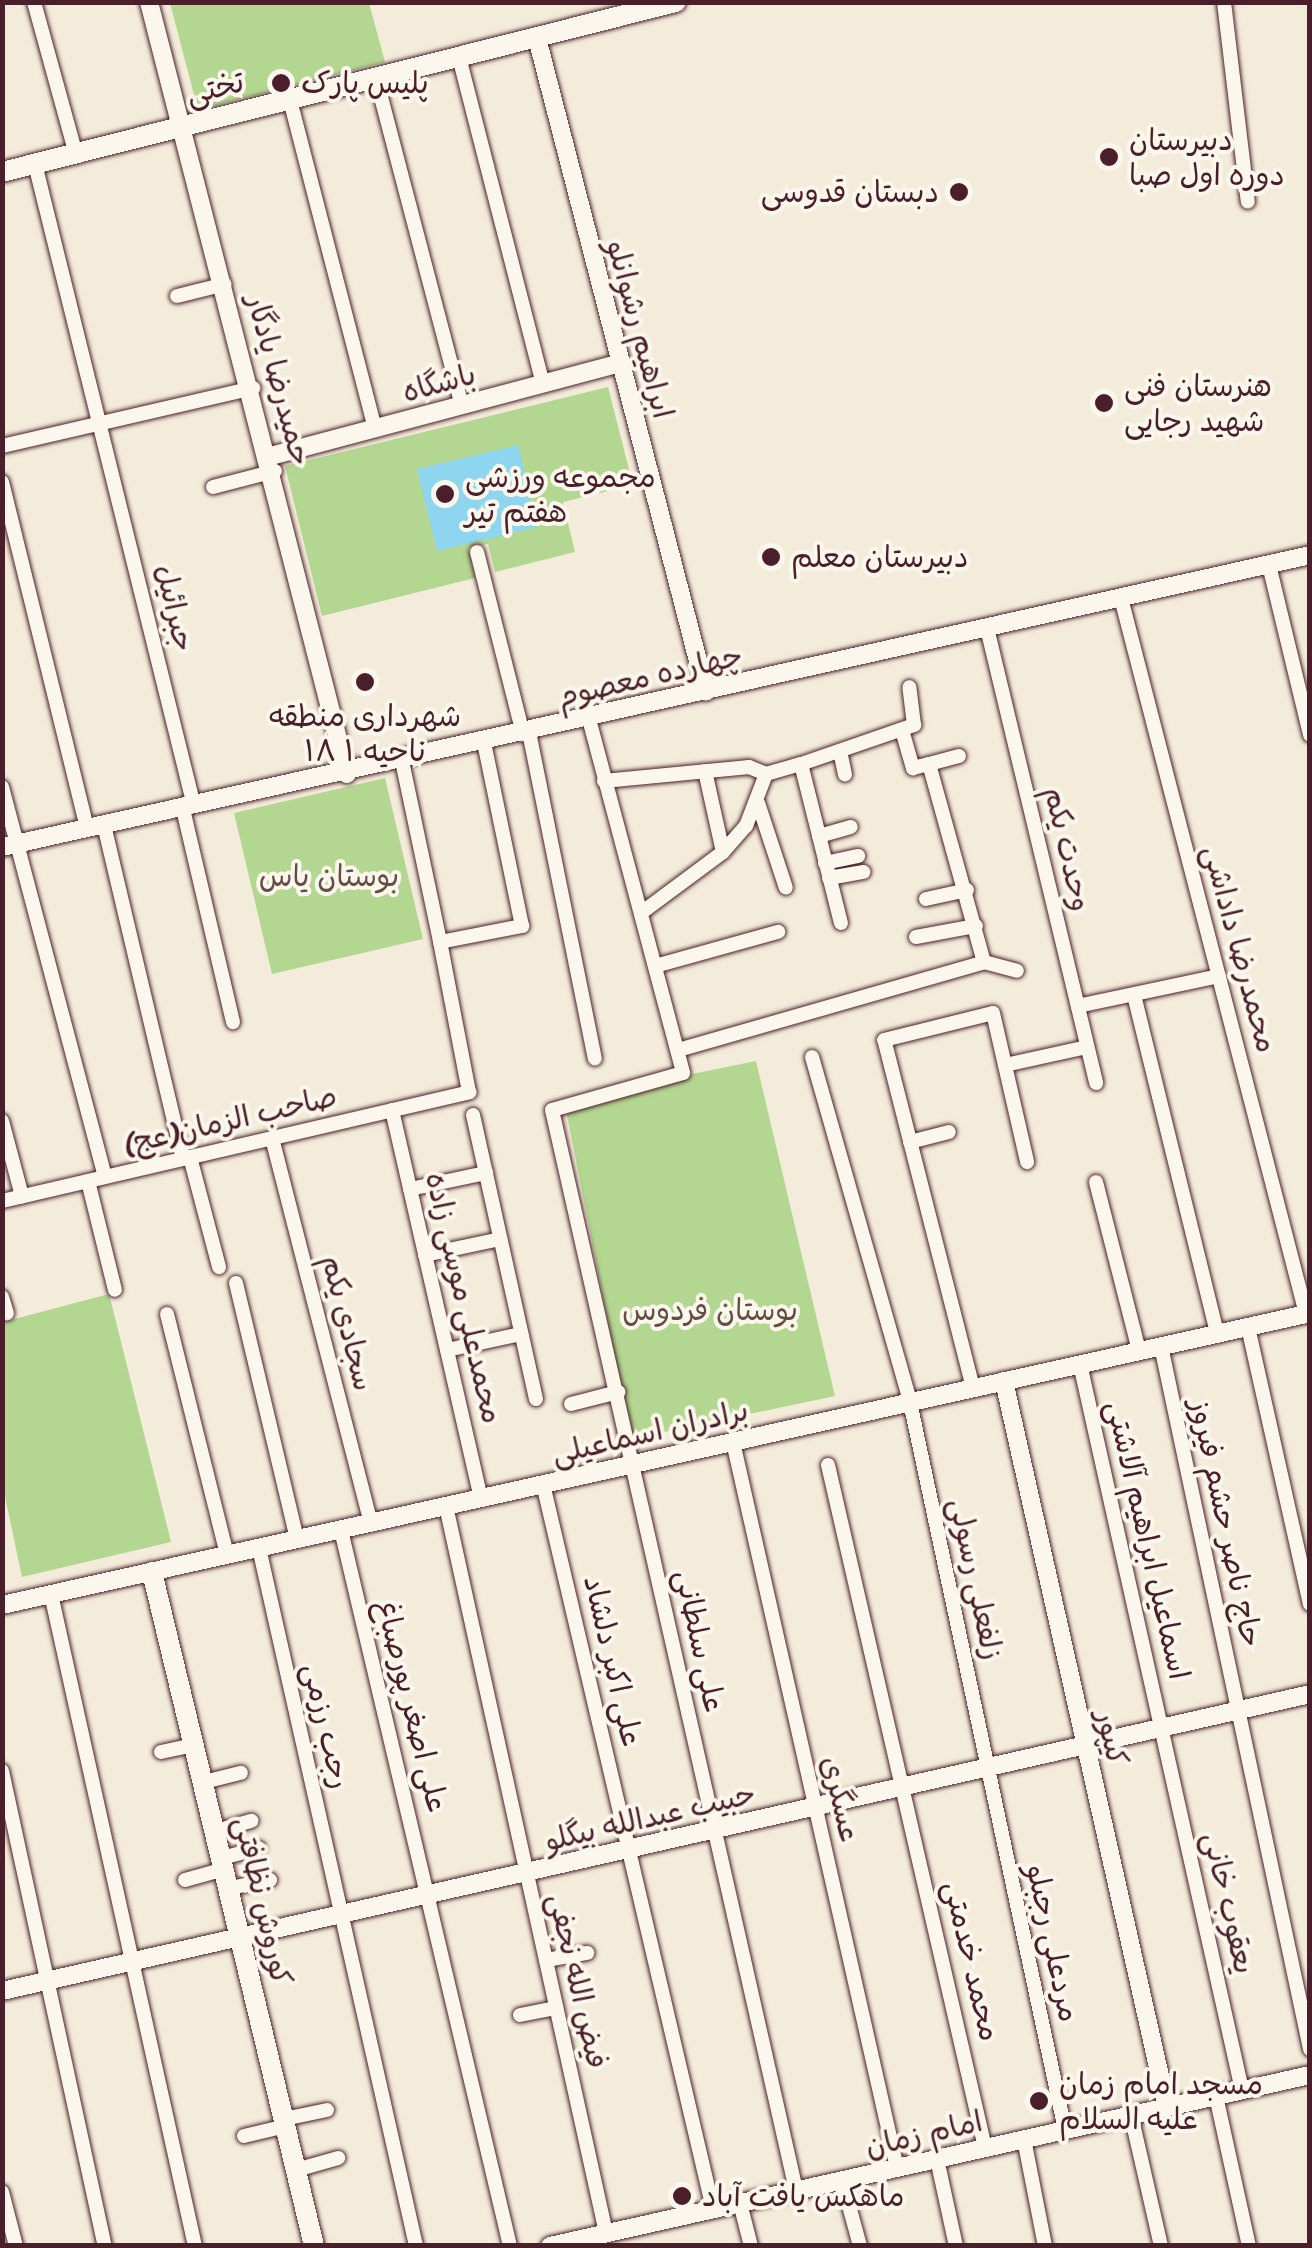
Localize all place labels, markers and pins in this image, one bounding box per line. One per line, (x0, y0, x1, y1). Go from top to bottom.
place label: پلیس پارک (301, 65, 429, 101)
marker: پلیس پارک (270, 72, 292, 94)
place label: دبیرستان دوره اول صبا (1129, 122, 1285, 192)
marker: دبیرستان دوره اول صبا (1098, 146, 1120, 168)
place label: دبستان قدوسی (761, 174, 939, 210)
marker: دبستان قدوسی (948, 181, 970, 203)
place label: هنرستان فنی شهید رجایی (1124, 368, 1272, 438)
marker: هنرستان فنی شهید رجایی (1093, 392, 1115, 414)
place label: مجموعه ورزشی هفتم تیر (465, 459, 656, 530)
marker: مجموعه ورزشی هفتم تیر (434, 483, 456, 505)
place label: دبیرستان معلم (791, 539, 968, 575)
marker: دبیرستان معلم (760, 546, 782, 568)
marker: شهرداری منطقه ۱۸ ناحیه ۱ (354, 671, 376, 693)
place label: شهرداری منطقه ۱۸ ناحیه ۱ (269, 698, 461, 768)
place label: مسجد امام زمان علیه السلام (1059, 2066, 1263, 2136)
marker: مسجد امام زمان علیه السلام (1028, 2090, 1050, 2112)
place label: ماهکس یافت آباد (702, 2178, 905, 2214)
marker: ماهکس یافت آباد (671, 2185, 693, 2207)

